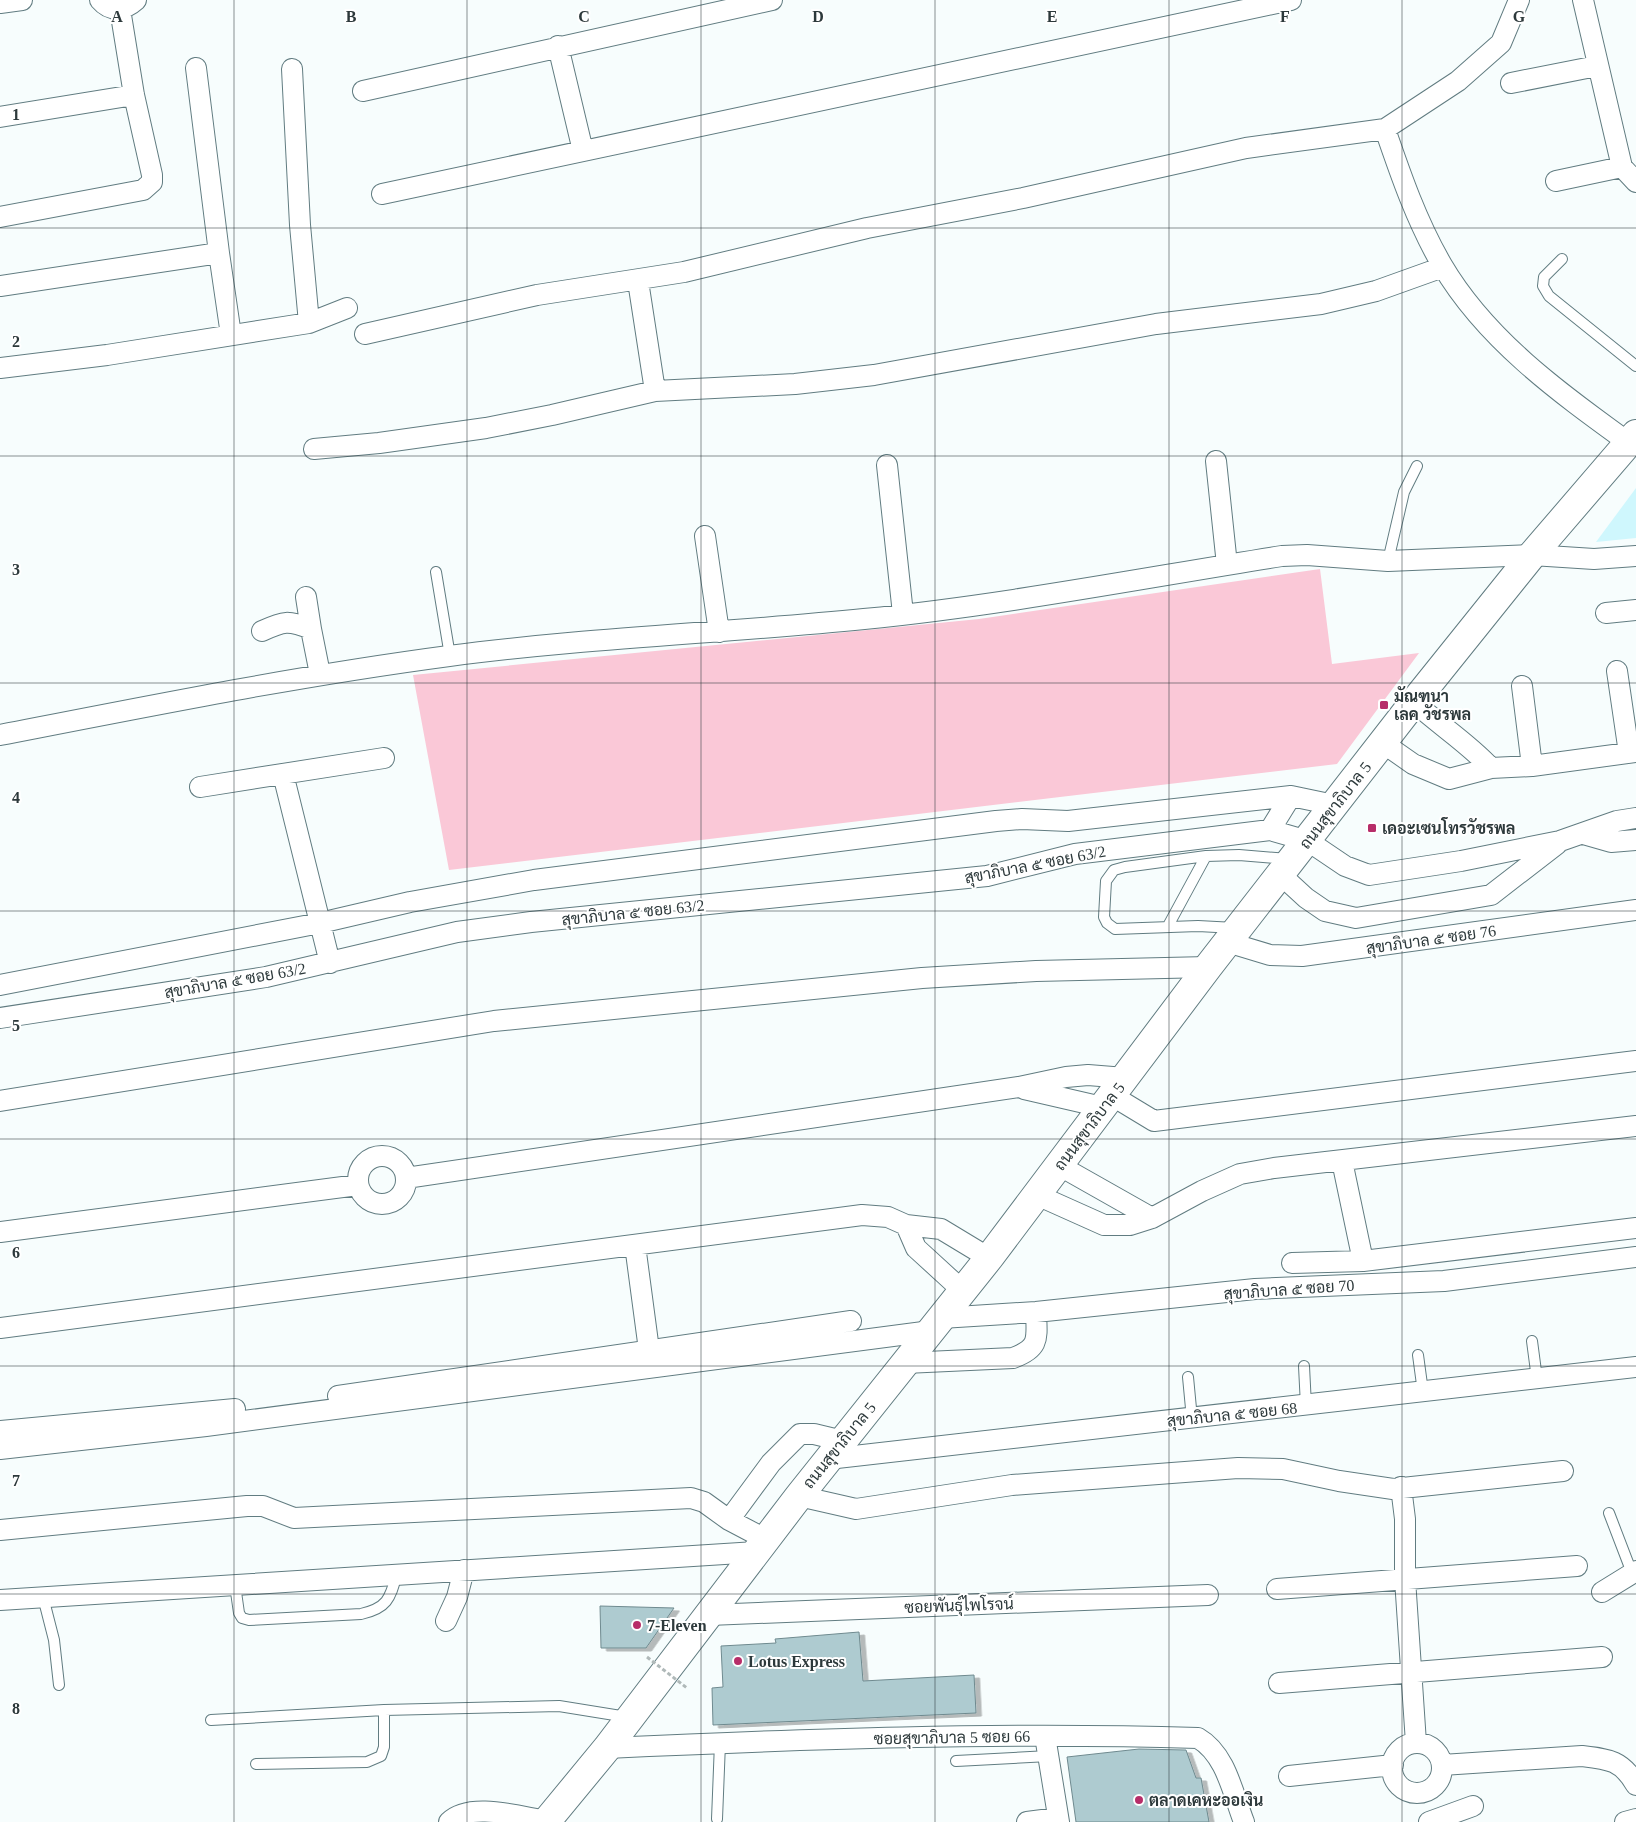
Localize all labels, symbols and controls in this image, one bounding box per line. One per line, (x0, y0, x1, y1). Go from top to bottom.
text: A (111, 8, 123, 25)
text: B (346, 8, 357, 25)
text: C (578, 8, 590, 25)
text: D (812, 8, 824, 25)
text: E (1047, 8, 1057, 25)
text: F (1280, 8, 1290, 25)
text: G (1513, 8, 1526, 25)
text: 1 (12, 106, 20, 123)
text: 2 (12, 333, 20, 350)
text: 3 (12, 561, 20, 578)
place label: มัณฑนา เลค วัชรพล (1394, 686, 1471, 723)
marker: มัณฑนา เลค วัชรพล (1378, 699, 1390, 711)
street label: ถนนสุขาภิบาล 5 (1295, 758, 1377, 854)
text: 4 (12, 789, 20, 806)
place label: เดอะเซนโทรวัชรพล (1382, 817, 1515, 837)
marker: เดอะเซนโทรวัชรพล (1366, 822, 1378, 834)
street label: สุขาภิบาล ๕ ซอย 63/2 (963, 841, 1108, 889)
street label: สุขาภิบาล ๕ ซอย 63/2 (561, 896, 706, 931)
street label: สุขาภิบาล ๕ ซอย 76 (1365, 921, 1498, 960)
street label: สุขาภิบาล ๕ ซอย 63/2 (163, 959, 308, 1004)
text: 5 (12, 1017, 20, 1034)
street label: ถนนสุขาภิบาล 5 (1050, 1078, 1130, 1175)
text: 6 (12, 1244, 20, 1261)
street label: สุขาภิบาล ๕ ซอย 70 (1223, 1275, 1355, 1306)
street label: ถนนสุขาภิบาล 5 (799, 1398, 882, 1494)
street label: สุขาภิบาล ๕ ซอย 68 (1166, 1398, 1298, 1433)
text: 7 (12, 1472, 20, 1489)
street label: ซอยพันธ์ุไพโรจน์ (904, 1591, 1014, 1619)
place label: 7-Eleven (647, 1617, 707, 1634)
marker: 7-Eleven (631, 1619, 643, 1631)
place label: Lotus Express (748, 1653, 845, 1671)
marker: Lotus Express (732, 1655, 744, 1667)
text: 8 (12, 1700, 20, 1717)
street label: ซอยสุขาภิบาล 5 ซอย 66 (874, 1727, 1030, 1750)
place label: ตลาดเคหะออเงิน (1149, 1790, 1263, 1809)
marker: ตลาดเคหะออเงิน (1133, 1794, 1145, 1806)

